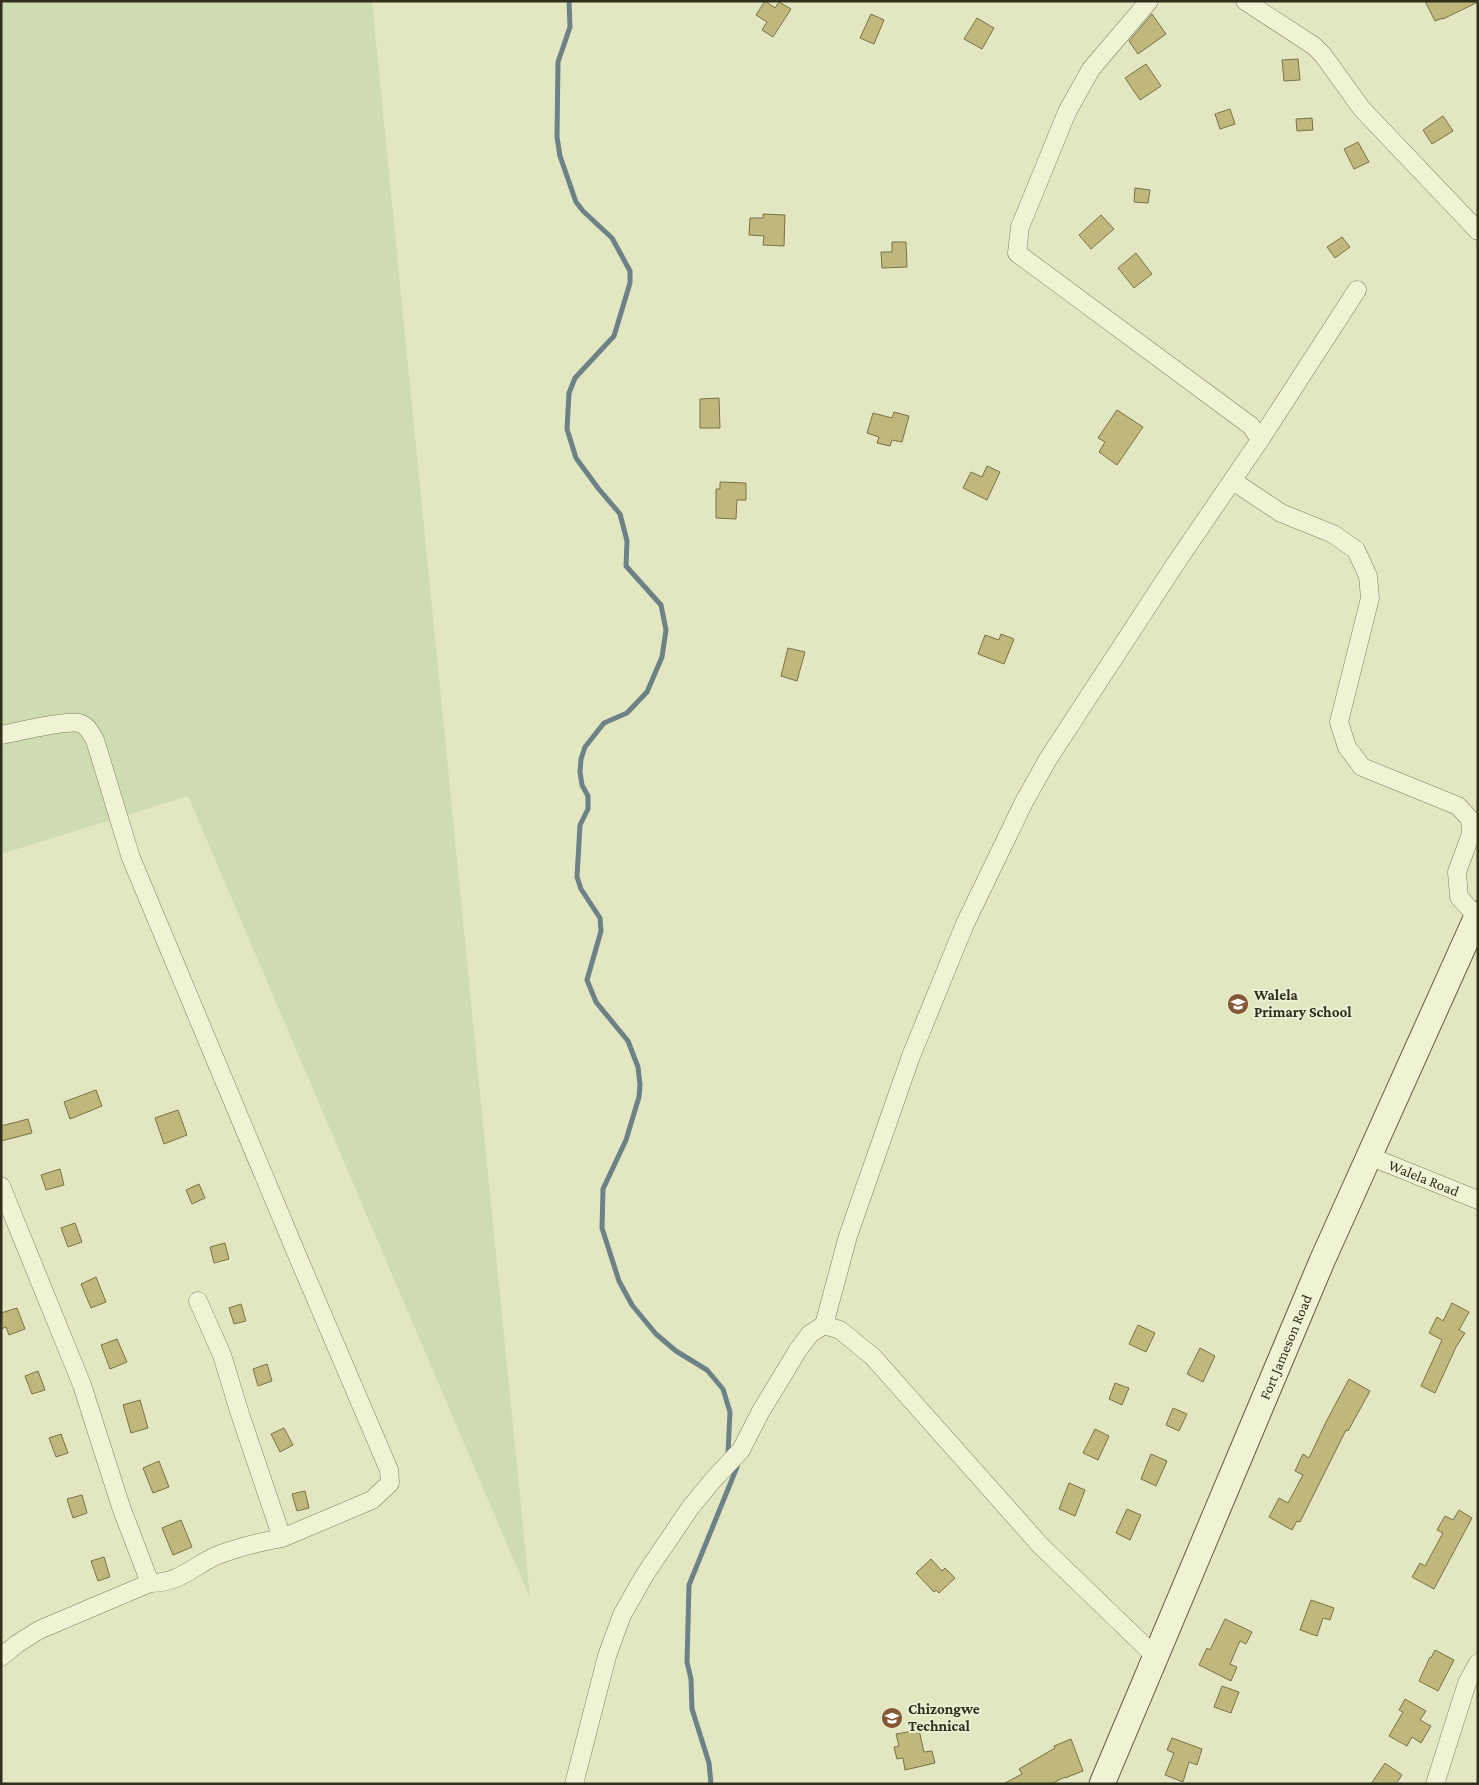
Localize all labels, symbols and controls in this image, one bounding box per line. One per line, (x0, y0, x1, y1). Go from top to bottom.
place label: Walela Primary School (1253, 987, 1352, 1020)
school or university icon: Walela Primary School (1226, 992, 1250, 1016)
street label: Walela Road (1386, 1157, 1461, 1200)
street label: Fort Jameson Road (1257, 1292, 1315, 1402)
place label: Chizongwe Technical (908, 1701, 980, 1734)
school or university icon: Chizongwe Technical (880, 1706, 904, 1730)

